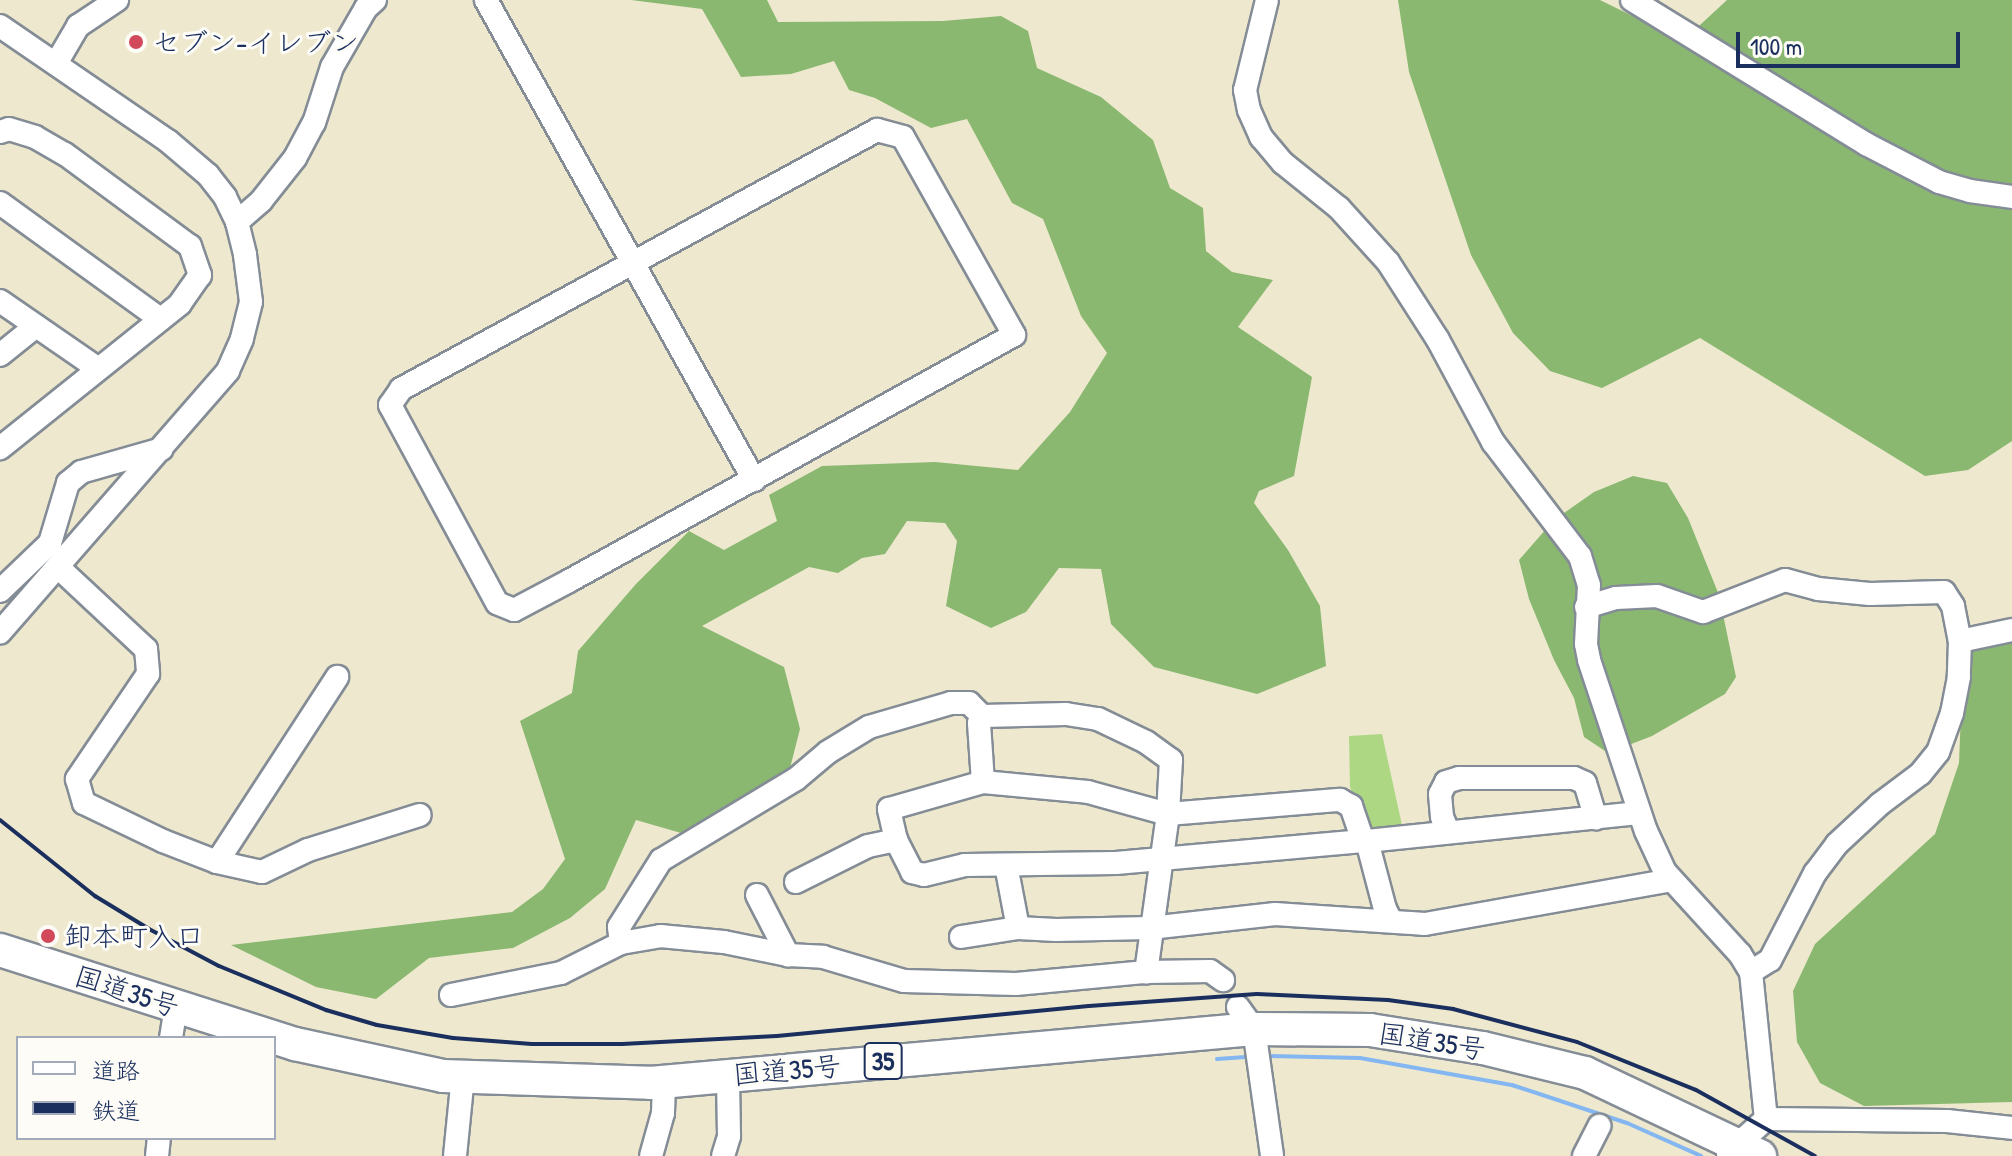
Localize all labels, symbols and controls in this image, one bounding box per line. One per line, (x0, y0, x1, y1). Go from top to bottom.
scale bar (1740, 16, 1964, 66)
place label: セブン-イレブン (152, 25, 359, 59)
text: 100 m (1750, 30, 1802, 62)
marker: セブン-イレブン (127, 33, 145, 51)
place label: 卸本町入口 (64, 919, 204, 953)
marker: 卸本町入口 (39, 927, 57, 945)
street label: 国道35号 (70, 958, 184, 1024)
street label: 国道35号 (1376, 1016, 1488, 1066)
legend (16, 1036, 276, 1140)
road number: 35 (863, 1039, 903, 1083)
street label: 国道35号 (732, 1049, 842, 1091)
text: 道路 (92, 1054, 140, 1086)
text: 鉄道 (92, 1094, 140, 1126)

